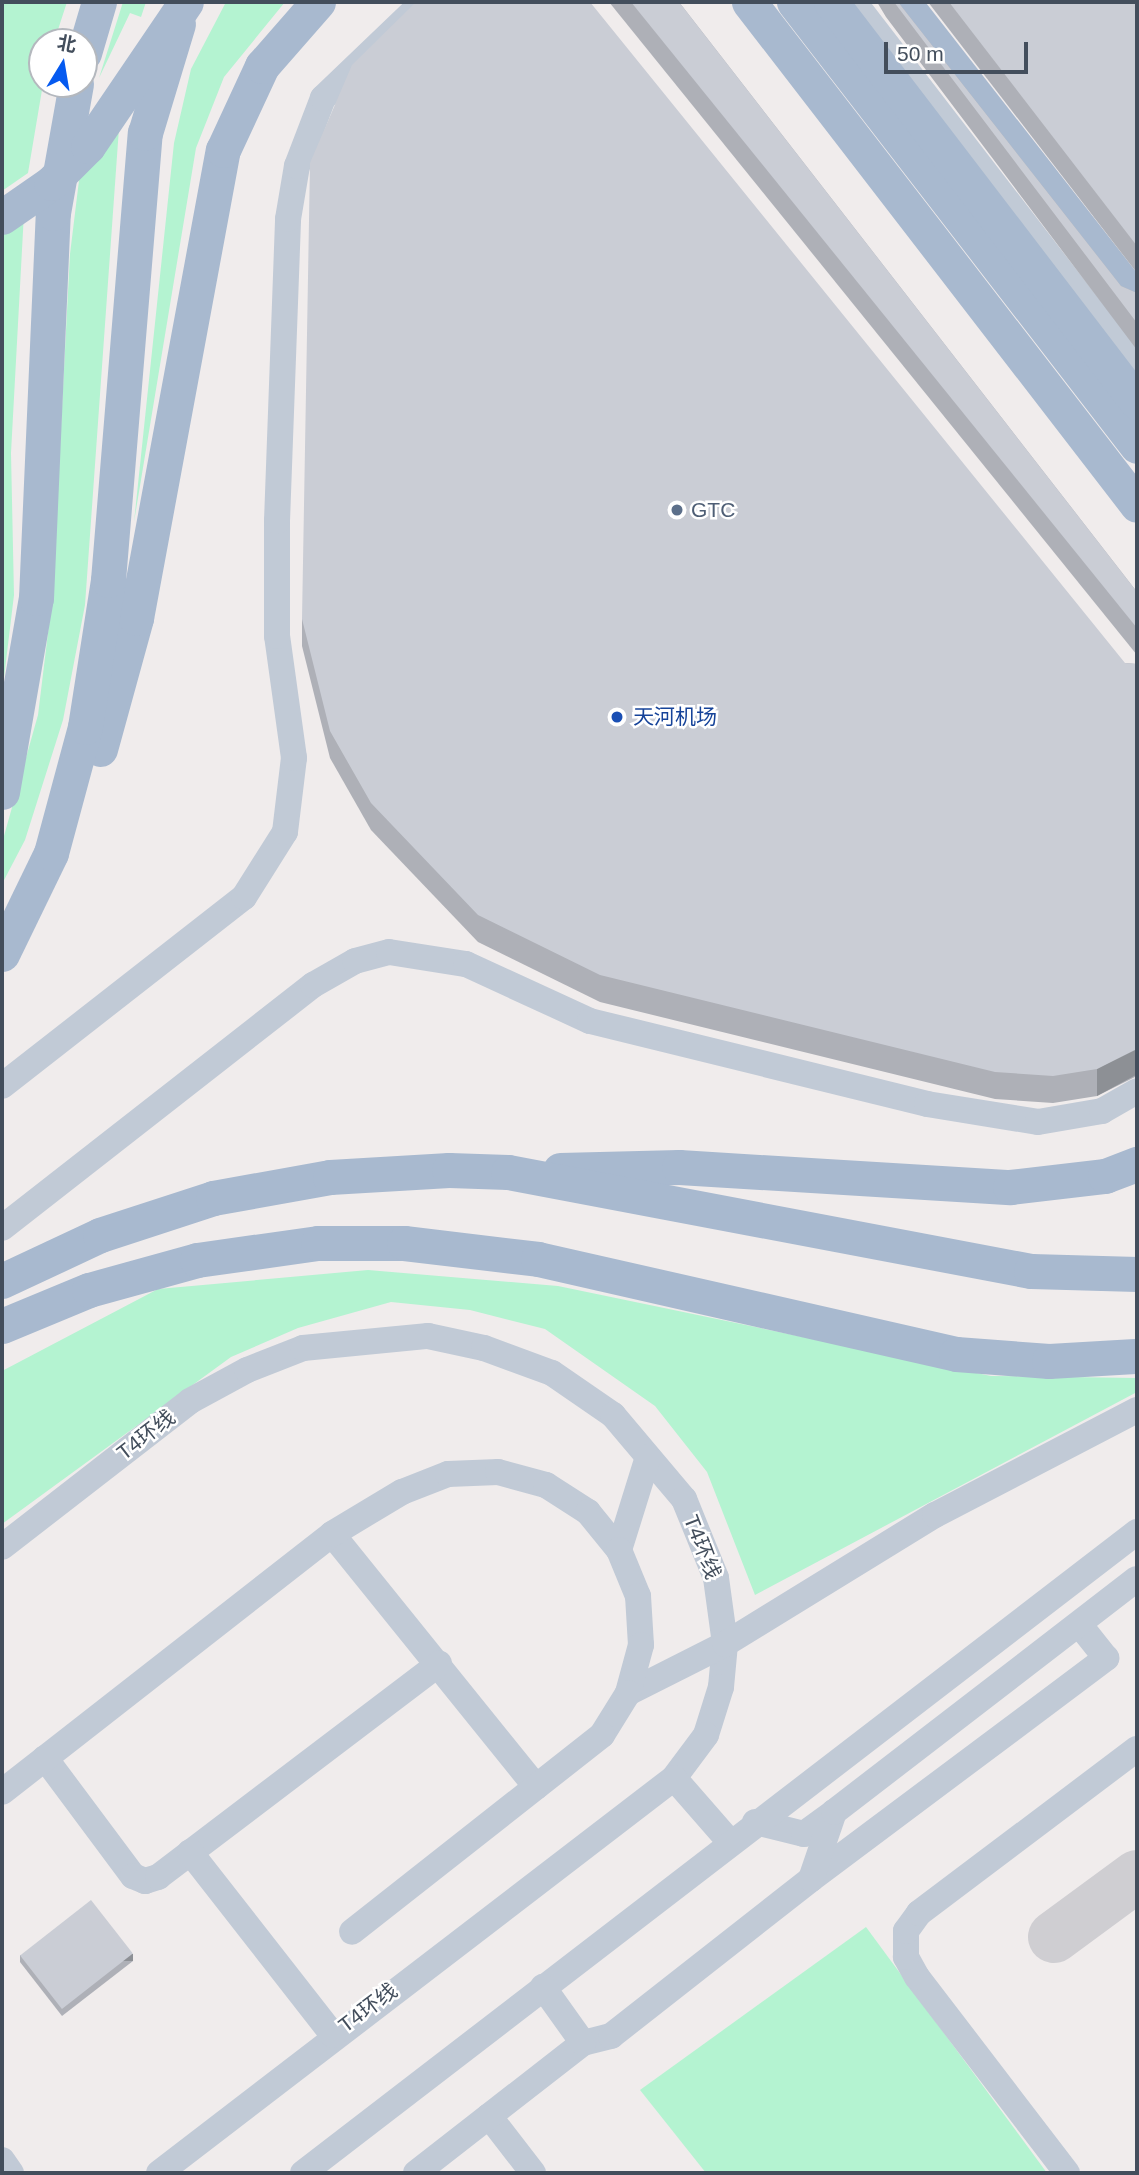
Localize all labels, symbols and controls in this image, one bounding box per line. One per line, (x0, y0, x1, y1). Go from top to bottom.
north arrow (28, 28, 98, 98)
scale bar (887, 28, 1030, 72)
text: 北 (55, 32, 78, 56)
text: 50 m (897, 42, 944, 65)
place label: GTC (691, 497, 735, 523)
marker: GTC (669, 502, 685, 518)
place label: 天河机场 (633, 704, 717, 730)
marker: 天河机场 (607, 707, 627, 727)
street label: T4环线 (112, 1405, 180, 1465)
street label: T4环线 (678, 1511, 726, 1583)
street label: T4环线 (334, 1978, 402, 2038)

